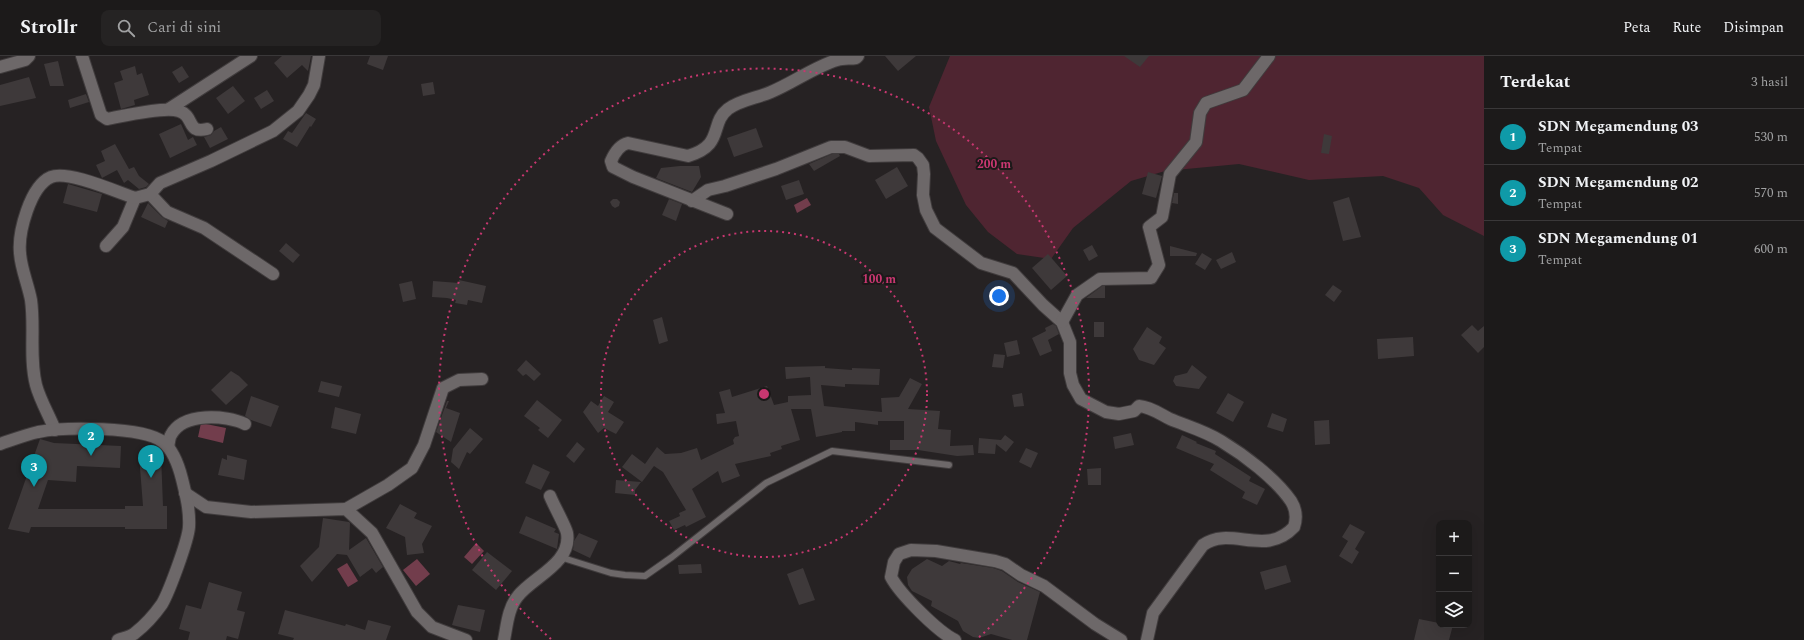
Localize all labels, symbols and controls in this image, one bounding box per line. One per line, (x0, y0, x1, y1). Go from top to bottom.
search box (101, 10, 381, 46)
text: Strollr (20, 13, 77, 42)
text: Cari di sini (147, 16, 221, 39)
icon: search (115, 17, 137, 39)
text: Peta (1623, 17, 1650, 38)
text: Rute (1672, 17, 1701, 38)
text: Disimpan (1723, 17, 1784, 38)
text: Terdekat (1500, 69, 1570, 95)
text: 3 hasil (1751, 72, 1788, 92)
text: SDN Megamendung 03 (1538, 115, 1699, 138)
text: 1 (1509, 127, 1517, 147)
text: 530 m (1754, 127, 1788, 147)
text: Tempat (1538, 138, 1582, 158)
text: 200 m (977, 155, 1011, 174)
text: SDN Megamendung 02 (1538, 171, 1699, 194)
text: 2 (1509, 183, 1517, 203)
text: 570 m (1754, 183, 1788, 203)
text: Tempat (1538, 194, 1582, 214)
text: SDN Megamendung 01 (1538, 227, 1699, 250)
text: 3 (1509, 239, 1517, 259)
text: 600 m (1754, 239, 1788, 259)
text: Tempat (1538, 250, 1582, 270)
text: 100 m (862, 270, 896, 289)
your location (989, 286, 1009, 306)
centre of rings (757, 387, 771, 401)
pin: 2 (78, 423, 104, 456)
pin: 1 (138, 445, 164, 478)
pin: 3 (21, 454, 47, 487)
map controls (1436, 520, 1472, 628)
button: + (1436, 520, 1472, 556)
button: − (1436, 556, 1472, 592)
button: layers (1436, 592, 1472, 628)

